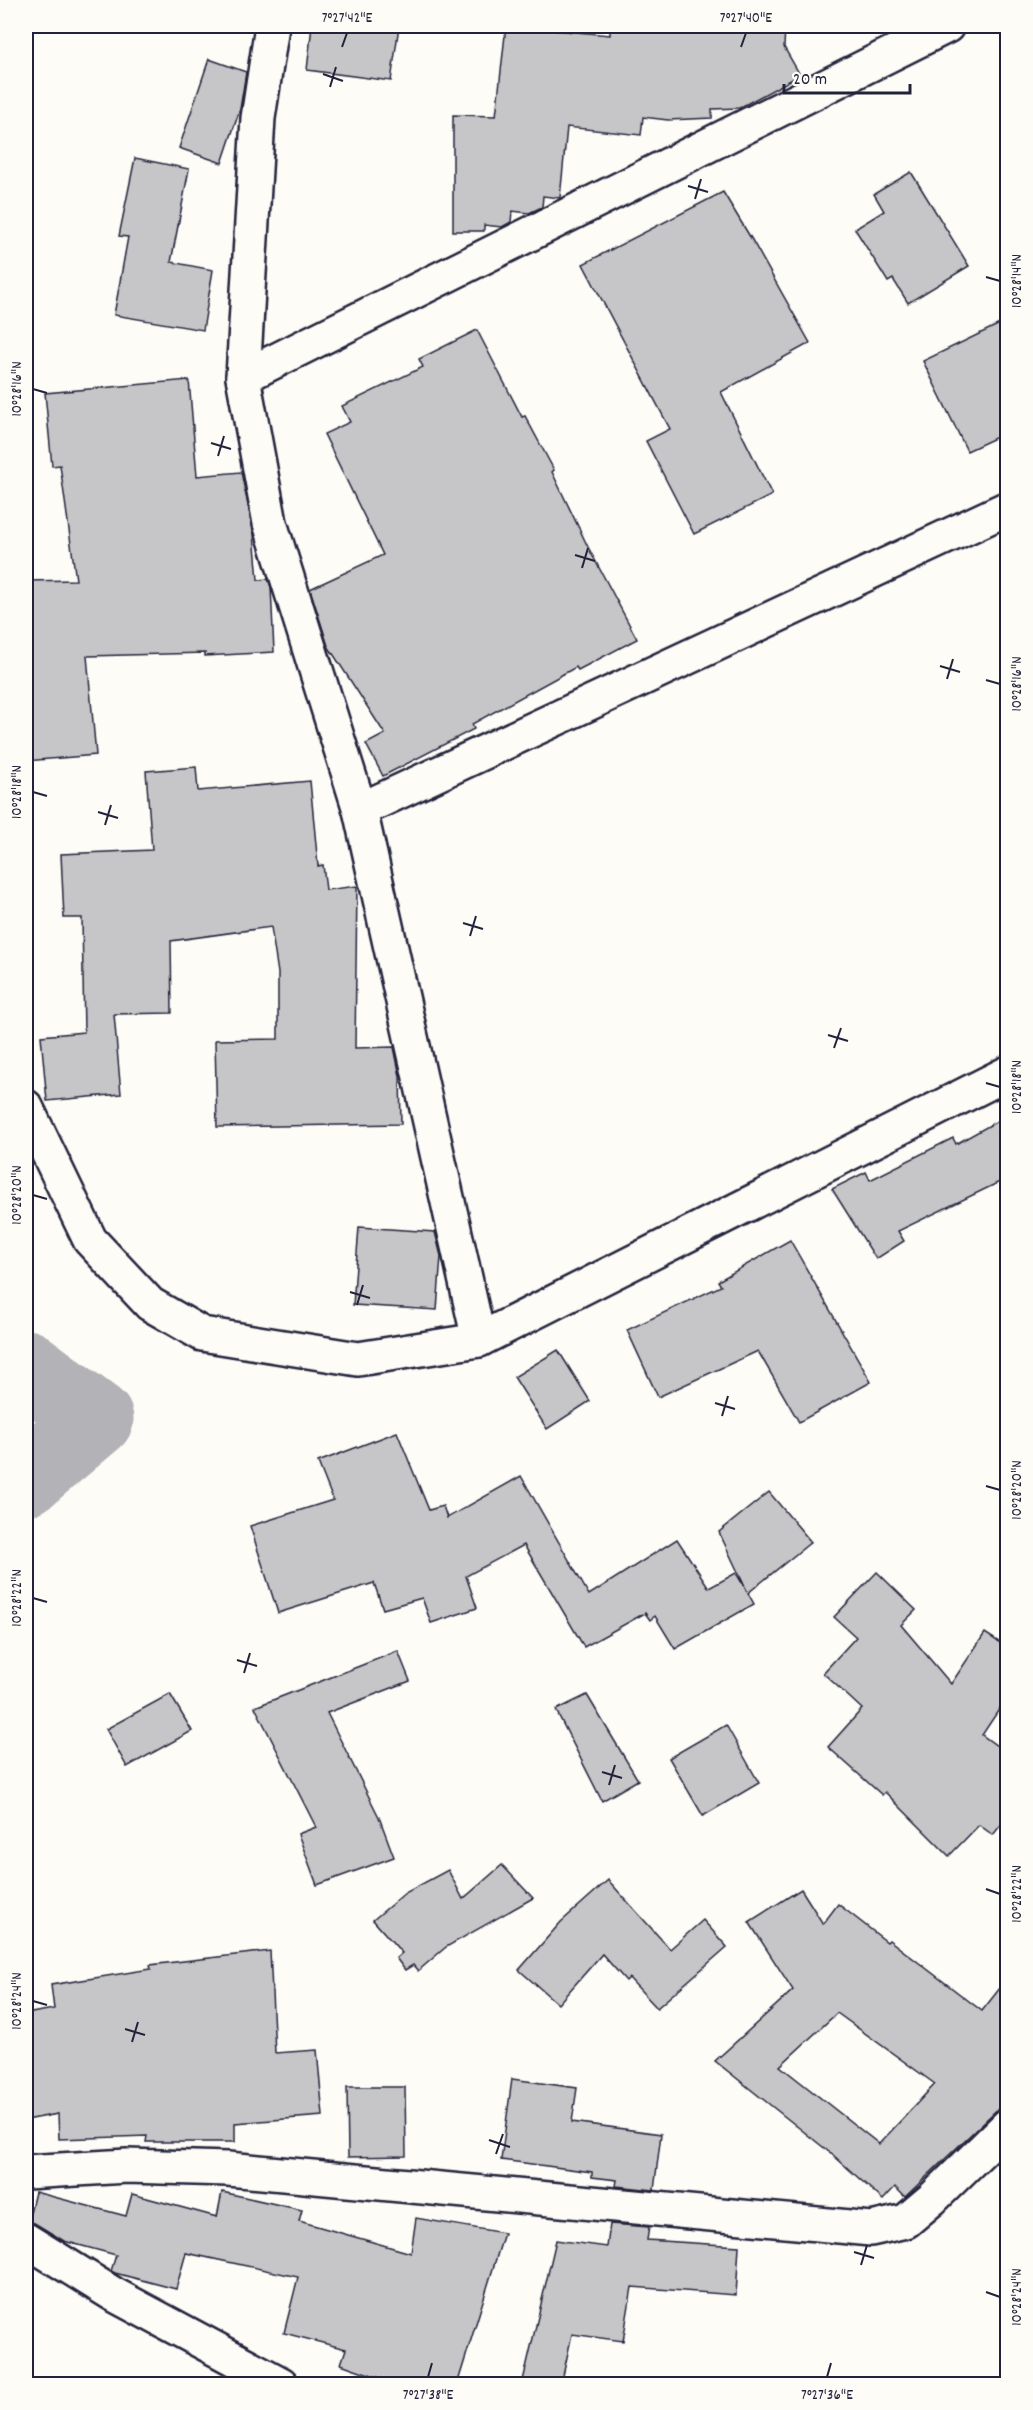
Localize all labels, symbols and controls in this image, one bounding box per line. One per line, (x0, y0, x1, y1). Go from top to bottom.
text: 7°27'42"E (322, 8, 373, 30)
text: 7°27'40"E (720, 8, 772, 30)
scale bar (784, 57, 910, 95)
text: 20 m (793, 68, 827, 93)
text: 10°28'14"N (1007, 254, 1029, 308)
text: 10°28'16"N (7, 361, 29, 417)
text: 10°28'16"N (1007, 656, 1029, 712)
text: 10°28'18"N (7, 765, 29, 819)
text: 10°28'18"N (1007, 1060, 1029, 1114)
text: 10°28'20"N (7, 1165, 29, 1225)
text: 10°28'20"N (1007, 1460, 1029, 1520)
text: 10°28'22"N (7, 1569, 29, 1627)
text: 10°28'22"N (1007, 1865, 1029, 1923)
text: 10°28'24"N (7, 1972, 29, 2030)
text: 10°28'24"N (1007, 2268, 1029, 2326)
text: 7°27'38"E (403, 2385, 454, 2407)
text: 7°27'36"E (801, 2385, 853, 2407)

